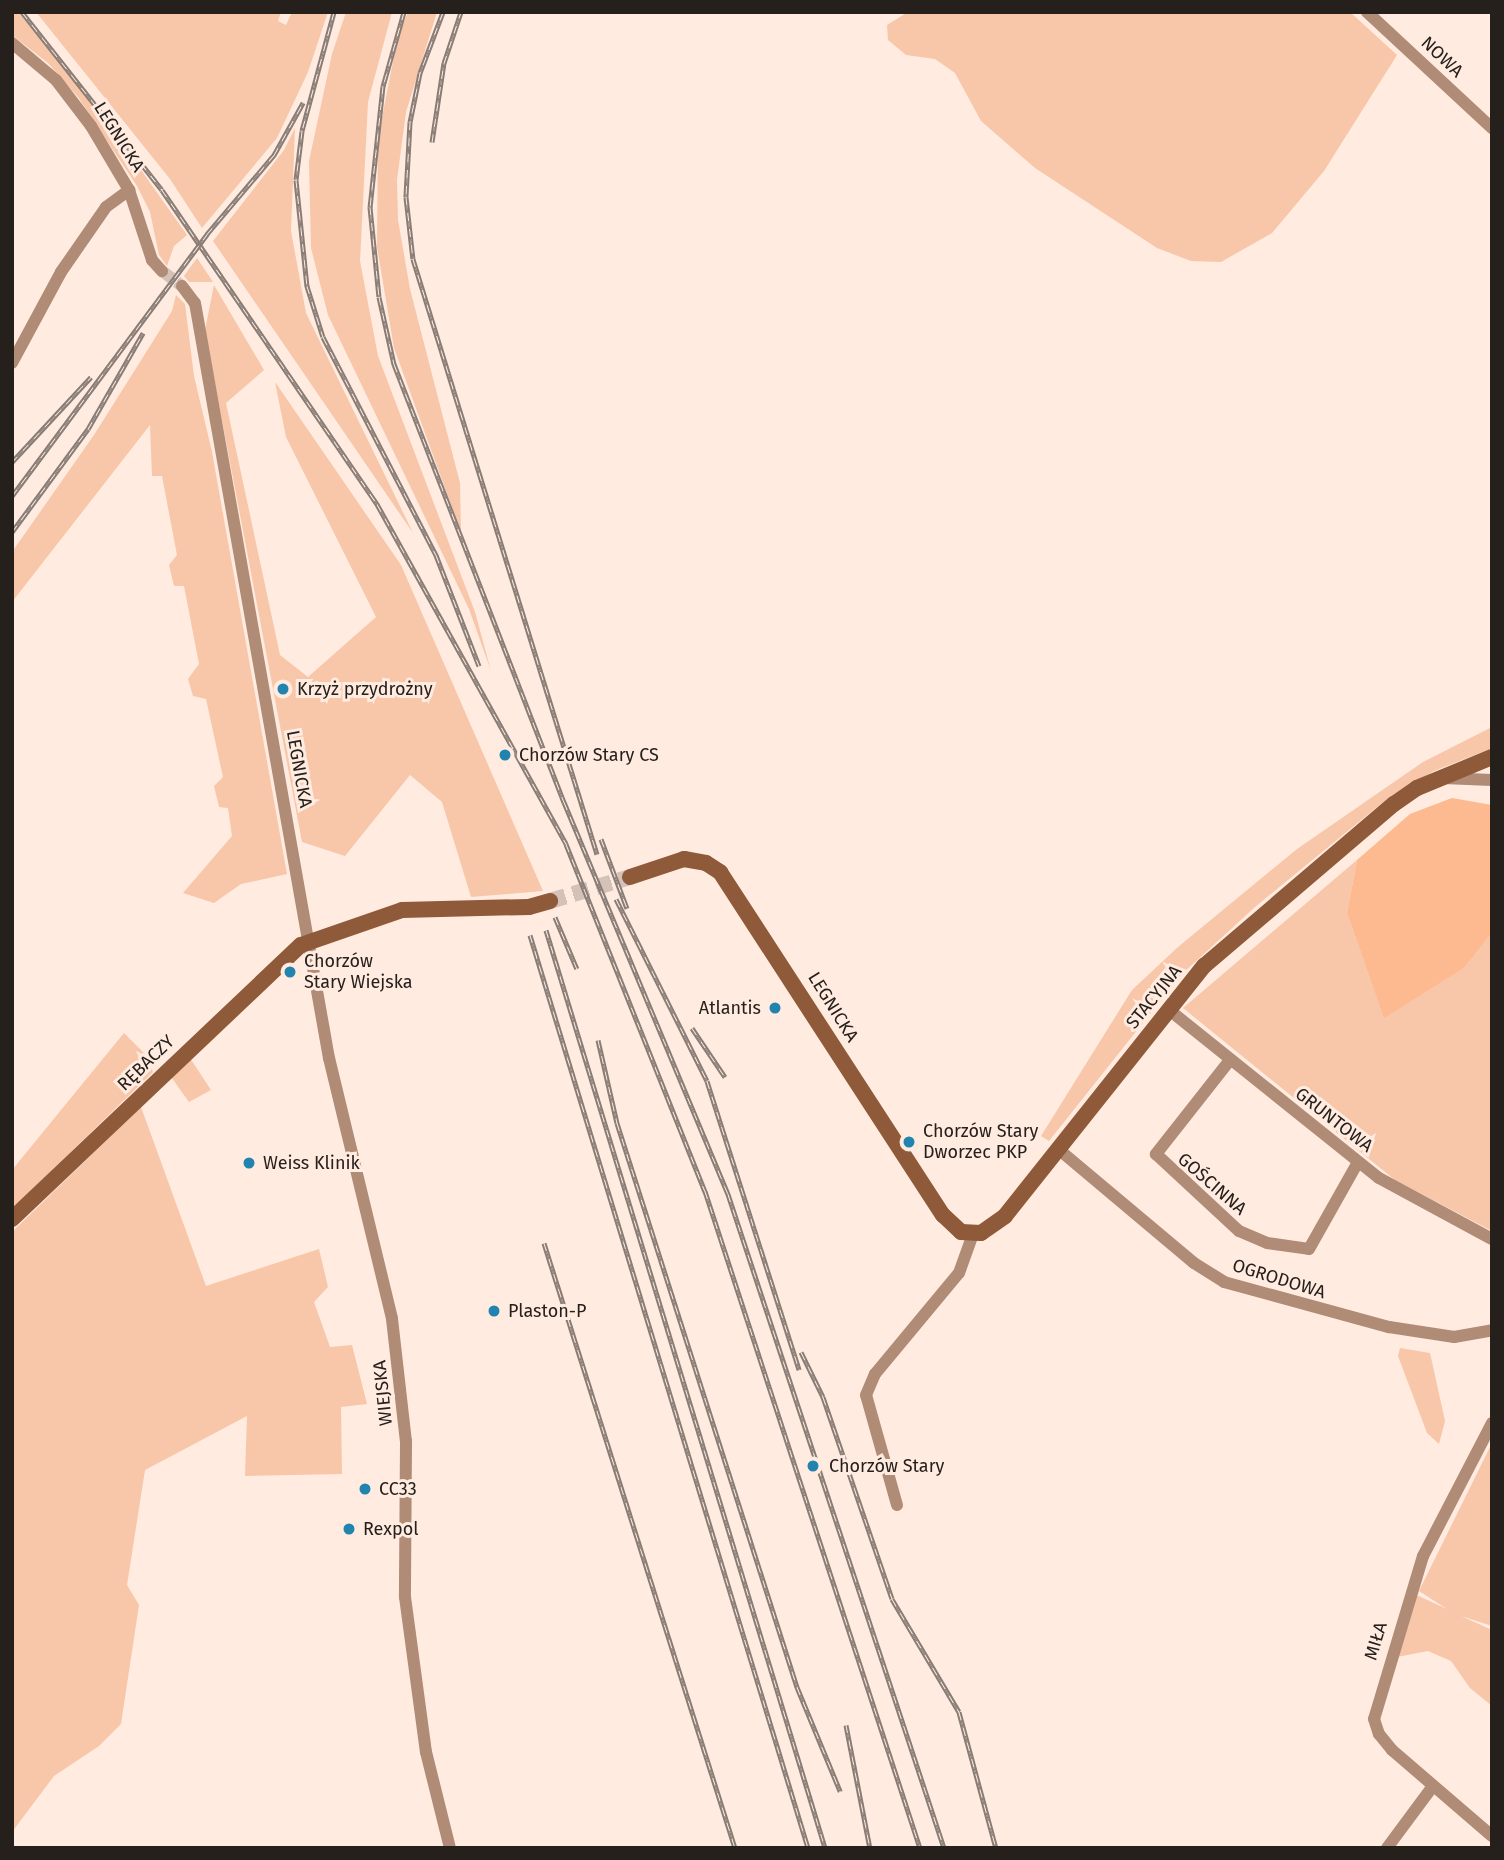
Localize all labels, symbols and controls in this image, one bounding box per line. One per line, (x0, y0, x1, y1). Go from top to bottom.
street label: NOWA (1416, 32, 1468, 82)
street label: LEGNICKA (89, 98, 149, 176)
place label: Krzyż przydrożny (297, 678, 433, 700)
marker: Krzyż przydrożny (275, 681, 291, 697)
street label: LEGNICKA (282, 729, 316, 809)
place label: Chorzów Stary CS (519, 744, 659, 766)
marker: Chorzów Stary CS (497, 747, 513, 763)
place label: Chorzów Stary Wiejska (304, 951, 412, 993)
street label: STACYJNA (1122, 961, 1186, 1033)
marker: Chorzów Stary Wiejska (282, 964, 298, 980)
street label: LEGNICKA (803, 968, 863, 1046)
place label: Atlantis (699, 997, 761, 1019)
marker: Atlantis (767, 1000, 783, 1016)
street label: RĘBACZY (113, 1031, 179, 1095)
street label: GRUNTOWA (1291, 1083, 1377, 1157)
place label: Chorzów Stary Dworzec PKP (923, 1121, 1038, 1164)
marker: Chorzów Stary Dworzec PKP (901, 1134, 917, 1150)
street label: GOŚCINNA (1173, 1148, 1251, 1220)
place label: Weiss Klinik (263, 1152, 360, 1174)
marker: Weiss Klinik (241, 1155, 257, 1171)
street label: OGRODOWA (1230, 1255, 1328, 1303)
place label: Plaston-P (508, 1300, 586, 1322)
marker: Plaston-P (486, 1303, 502, 1319)
street label: WIEJSKA (369, 1359, 397, 1427)
place label: Chorzów Stary (829, 1455, 944, 1477)
marker: Chorzów Stary (803, 1456, 823, 1476)
place label: CC33 (379, 1478, 417, 1500)
marker: CC33 (357, 1481, 373, 1497)
place label: Rexpol (363, 1518, 418, 1540)
marker: Rexpol (341, 1521, 357, 1537)
street label: MIŁA (1360, 1619, 1392, 1663)

